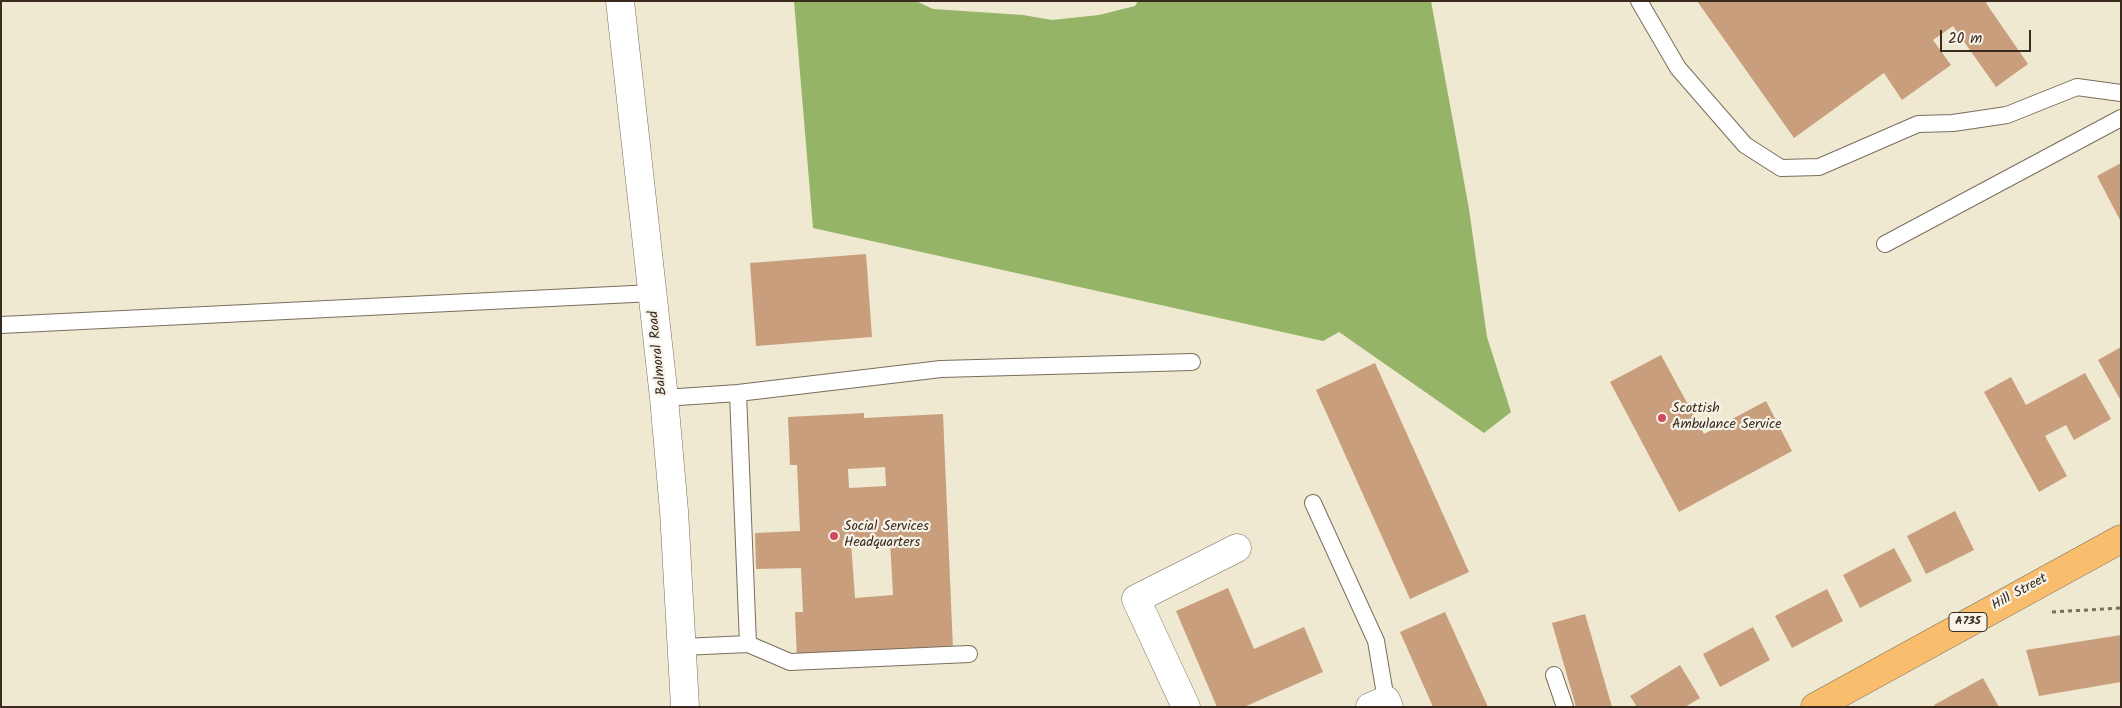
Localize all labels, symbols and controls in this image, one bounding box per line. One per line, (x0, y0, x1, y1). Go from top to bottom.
scale bar (1942, 20, 2033, 52)
text: 20 m (1948, 27, 1982, 51)
street label: Balmoral Road (646, 310, 672, 396)
place label: Scottish Ambulance Service (1672, 402, 1781, 434)
marker: Scottish Ambulance Service (1656, 412, 1668, 424)
place label: Social Services Headquarters (844, 520, 929, 552)
marker: Social Services Headquarters (828, 530, 840, 542)
street label: Hill Street (1989, 571, 2051, 615)
road number: A735 (1949, 612, 1987, 632)

